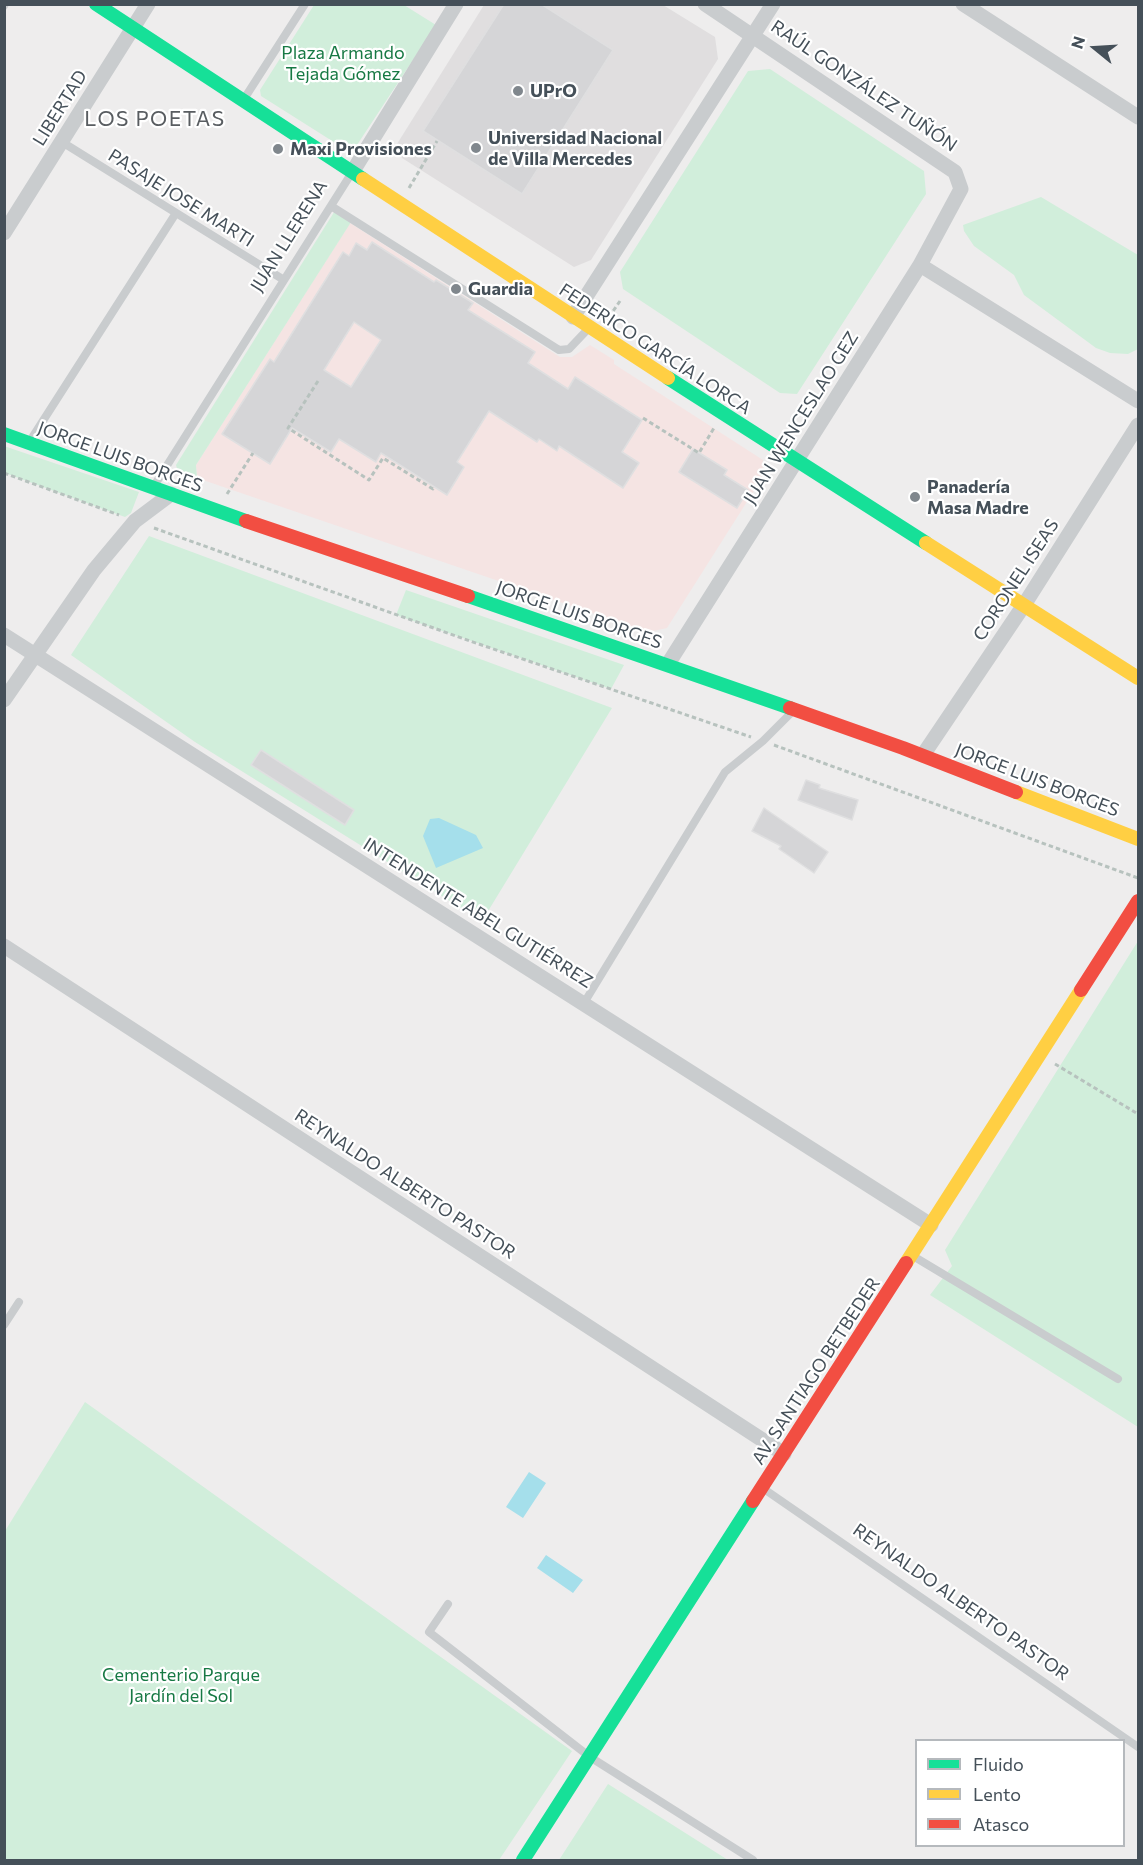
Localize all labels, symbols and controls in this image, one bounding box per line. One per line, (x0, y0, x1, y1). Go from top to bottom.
street label: RAÚL GONZÁLEZ TUÑÓN (767, 16, 961, 156)
north arrow (1065, 18, 1125, 78)
text: N (1067, 34, 1088, 51)
park label: Plaza Armando Tejada Gómez (281, 42, 405, 84)
street label: LIBERTAD (28, 66, 92, 150)
place label: UPrO (530, 80, 577, 102)
marker: UPrO (511, 84, 525, 98)
district label: LOS POETAS (84, 106, 226, 132)
place label: Universidad Nacional de Villa Mercedes (488, 127, 662, 170)
place label: Maxi Provisiones (290, 138, 432, 160)
marker: Universidad Nacional de Villa Mercedes (469, 141, 483, 155)
marker: Maxi Provisiones (271, 142, 285, 156)
street label: PASAJE JOSE MARTI (104, 144, 258, 252)
street label: JUAN LLERENA (246, 176, 332, 296)
place label: Guardia (468, 278, 533, 300)
street label: FEDERICO GARCÍA LORCA (555, 279, 755, 419)
marker: Guardia (449, 282, 463, 296)
street label: JUAN WENCESLAO GEZ (739, 328, 863, 508)
street label: JORGE LUIS BORGES (35, 417, 205, 497)
place label: Panadería Masa Madre (927, 476, 1029, 518)
marker: Panadería Masa Madre (908, 490, 922, 504)
street label: CORONEL ISEAS (969, 515, 1063, 645)
street label: JORGE LUIS BORGES (493, 576, 665, 654)
street label: JORGE LUIS BORGES (952, 739, 1122, 821)
street label: INTENDENTE ABEL GUTIÉRREZ (359, 833, 597, 993)
street label: REYNALDO ALBERTO PASTOR (291, 1104, 519, 1264)
street label: AV. SANTIAGO BETBEDER (747, 1273, 885, 1469)
street label: REYNALDO ALBERTO PASTOR (849, 1519, 1073, 1685)
park label: Cementerio Parque Jardín del Sol (102, 1664, 260, 1706)
legend (915, 1739, 1125, 1847)
text: Fluido (973, 1753, 1024, 1775)
text: Lento (973, 1783, 1021, 1805)
text: Atasco (973, 1813, 1029, 1835)

